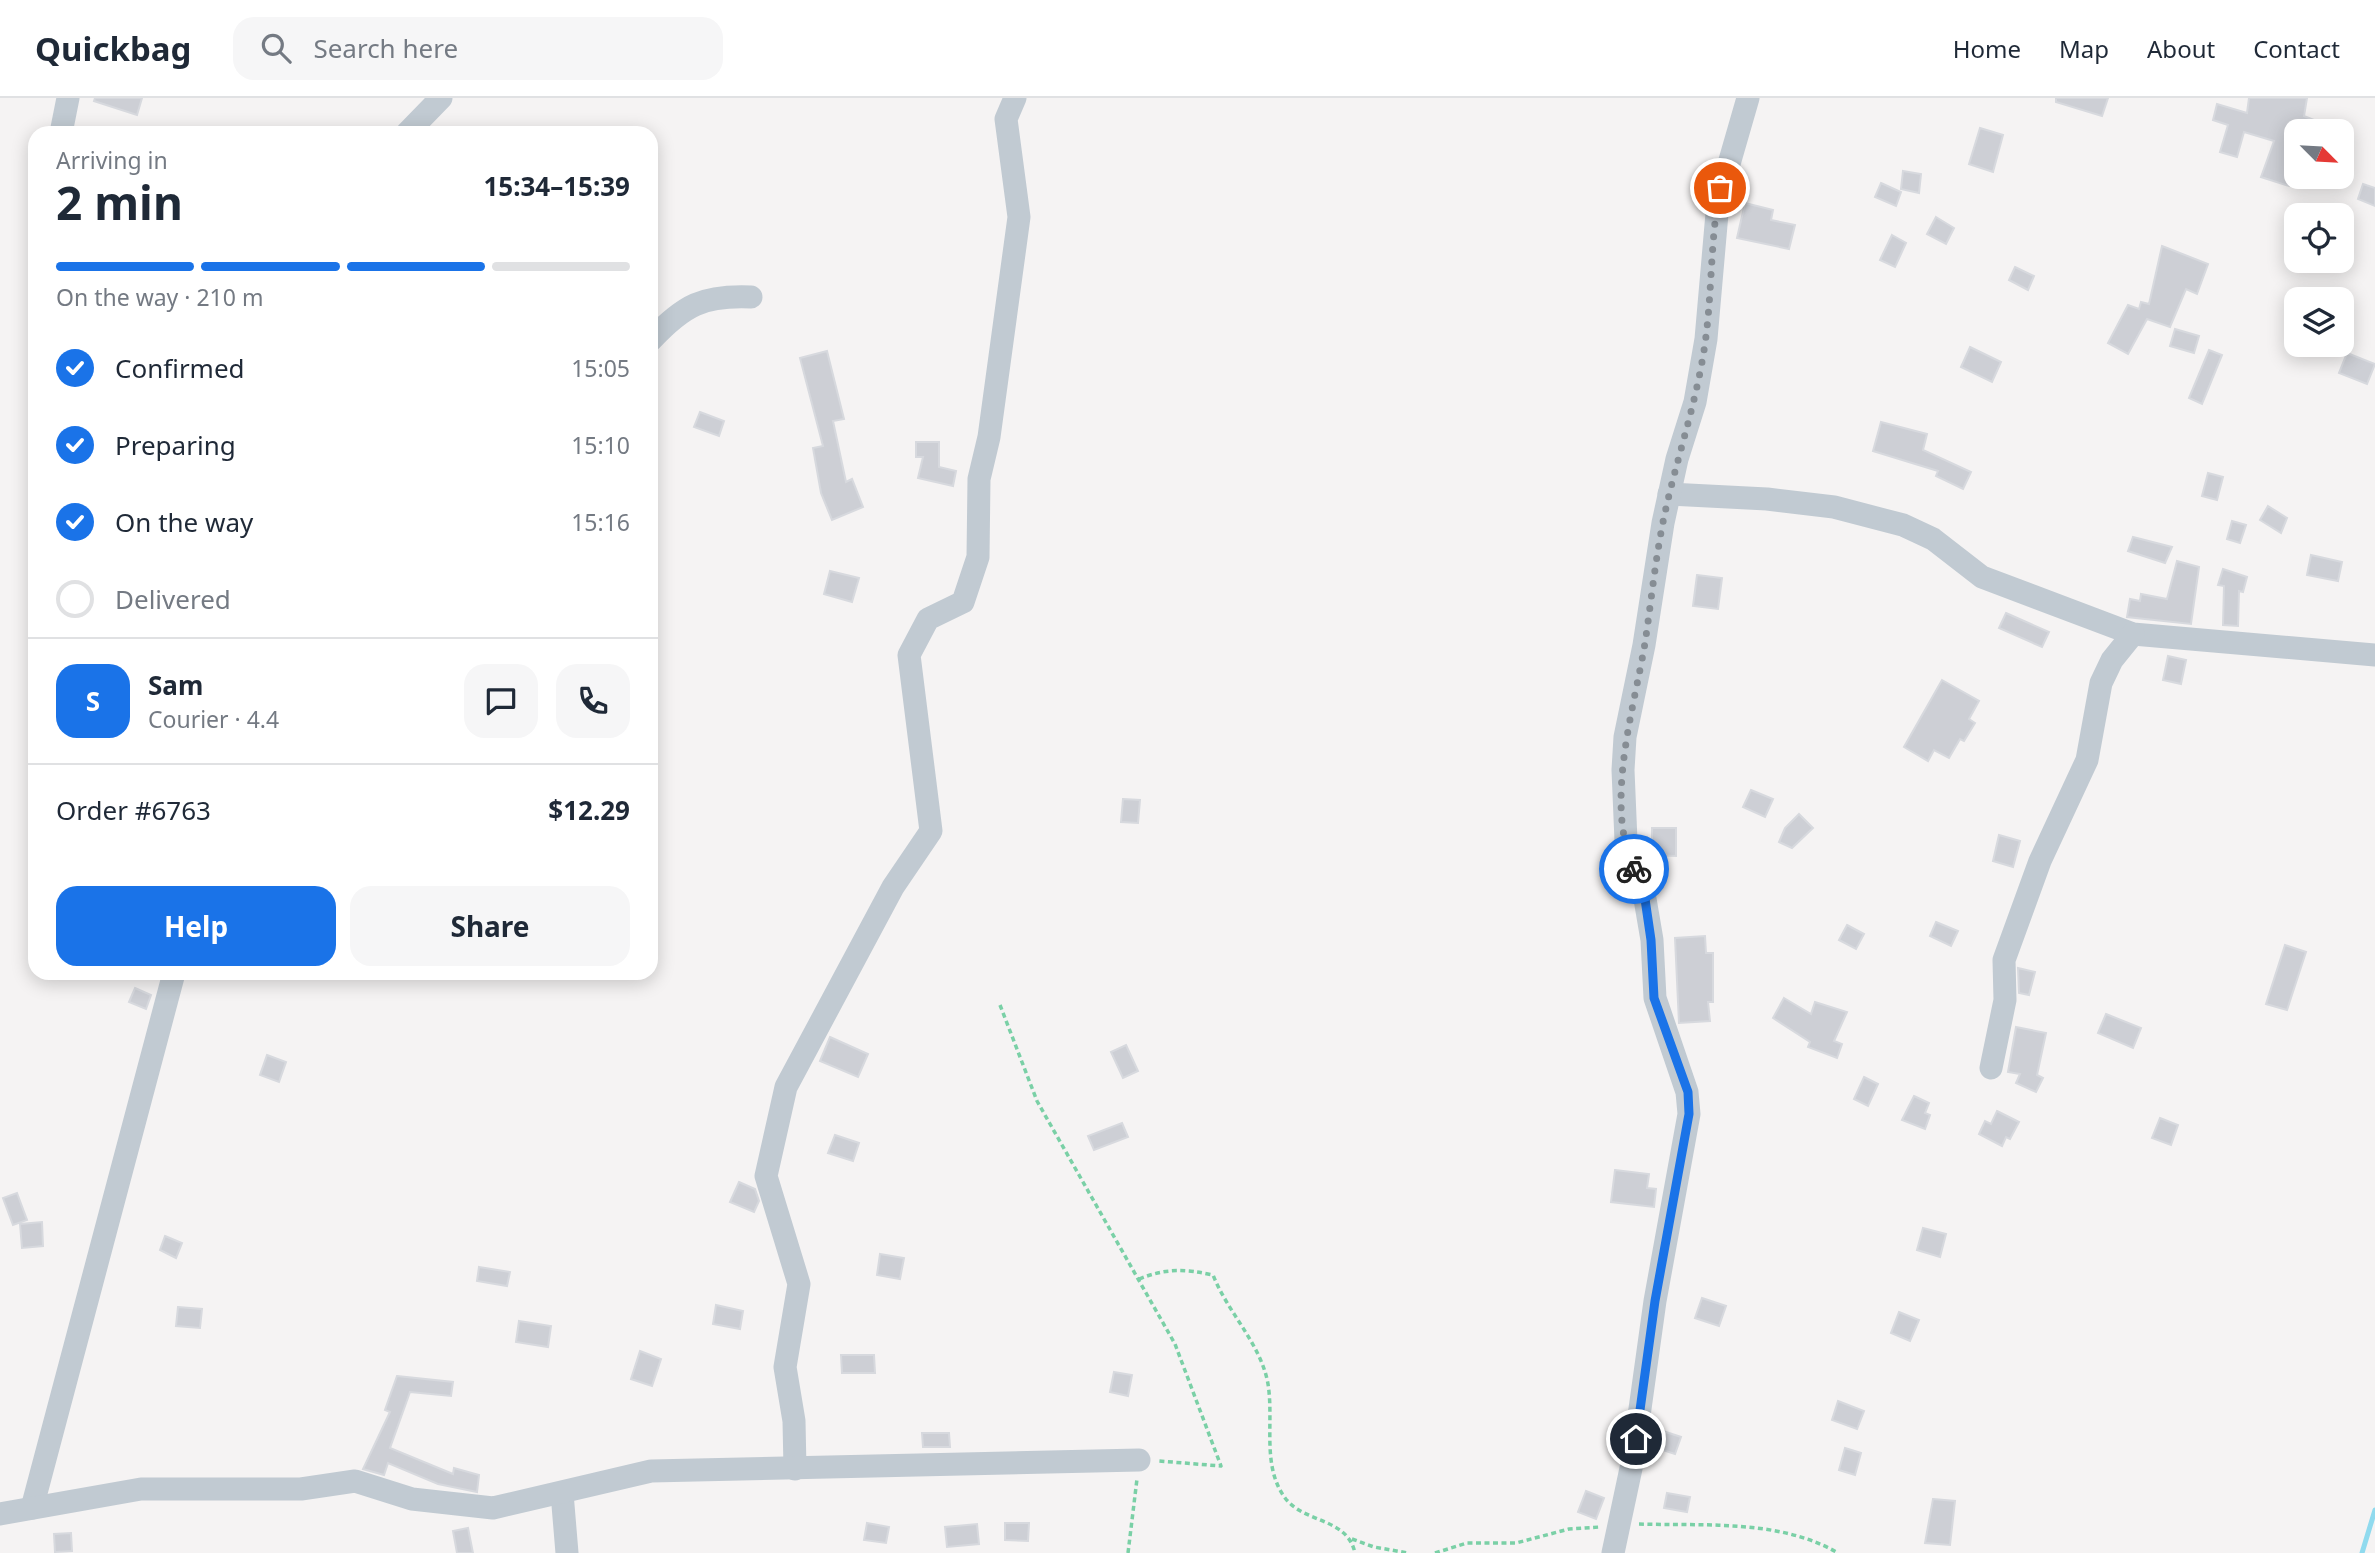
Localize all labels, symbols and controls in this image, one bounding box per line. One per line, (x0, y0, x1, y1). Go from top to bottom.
search box (233, 17, 723, 80)
text: Quickbag (35, 26, 191, 71)
icon: search (257, 29, 295, 67)
text: Search here (313, 30, 458, 66)
text: Home (1953, 32, 2021, 65)
text: Map (2059, 32, 2109, 65)
text: About (2147, 32, 2215, 65)
text: Contact (2253, 32, 2340, 65)
north arrow (2284, 119, 2354, 189)
map controls (2284, 119, 2354, 357)
text: Arriving in (56, 144, 168, 176)
pin (1690, 158, 1750, 218)
text: 15:34–15:39 (483, 168, 630, 204)
icon: bag (1701, 169, 1739, 207)
text: 2 min (56, 171, 183, 233)
button: locate (2284, 203, 2354, 273)
text: On the way · 210 m (56, 281, 263, 313)
button: layers (2284, 287, 2354, 357)
icon: check (56, 349, 94, 387)
text: Confirmed (115, 350, 245, 386)
text: 15:05 (571, 352, 630, 384)
icon: check (56, 426, 94, 464)
text: Preparing (115, 427, 236, 463)
text: 15:10 (571, 429, 630, 461)
icon: check (56, 503, 94, 541)
text: On the way (115, 504, 253, 540)
text: 15:16 (571, 506, 630, 538)
text: Delivered (115, 581, 231, 617)
button: chat (464, 664, 538, 738)
button: phone (556, 664, 630, 738)
text: Sam (148, 667, 203, 703)
text: S (86, 683, 100, 719)
text: Courier · 4.4 (148, 703, 279, 735)
text: Order #6763 (56, 792, 211, 828)
text: $12.29 (548, 792, 630, 828)
courier (1599, 834, 1669, 904)
icon: bike (1615, 850, 1653, 888)
button: Help (56, 886, 336, 966)
button: Share (350, 886, 630, 966)
pin (1606, 1409, 1666, 1469)
icon: home (1617, 1420, 1655, 1458)

